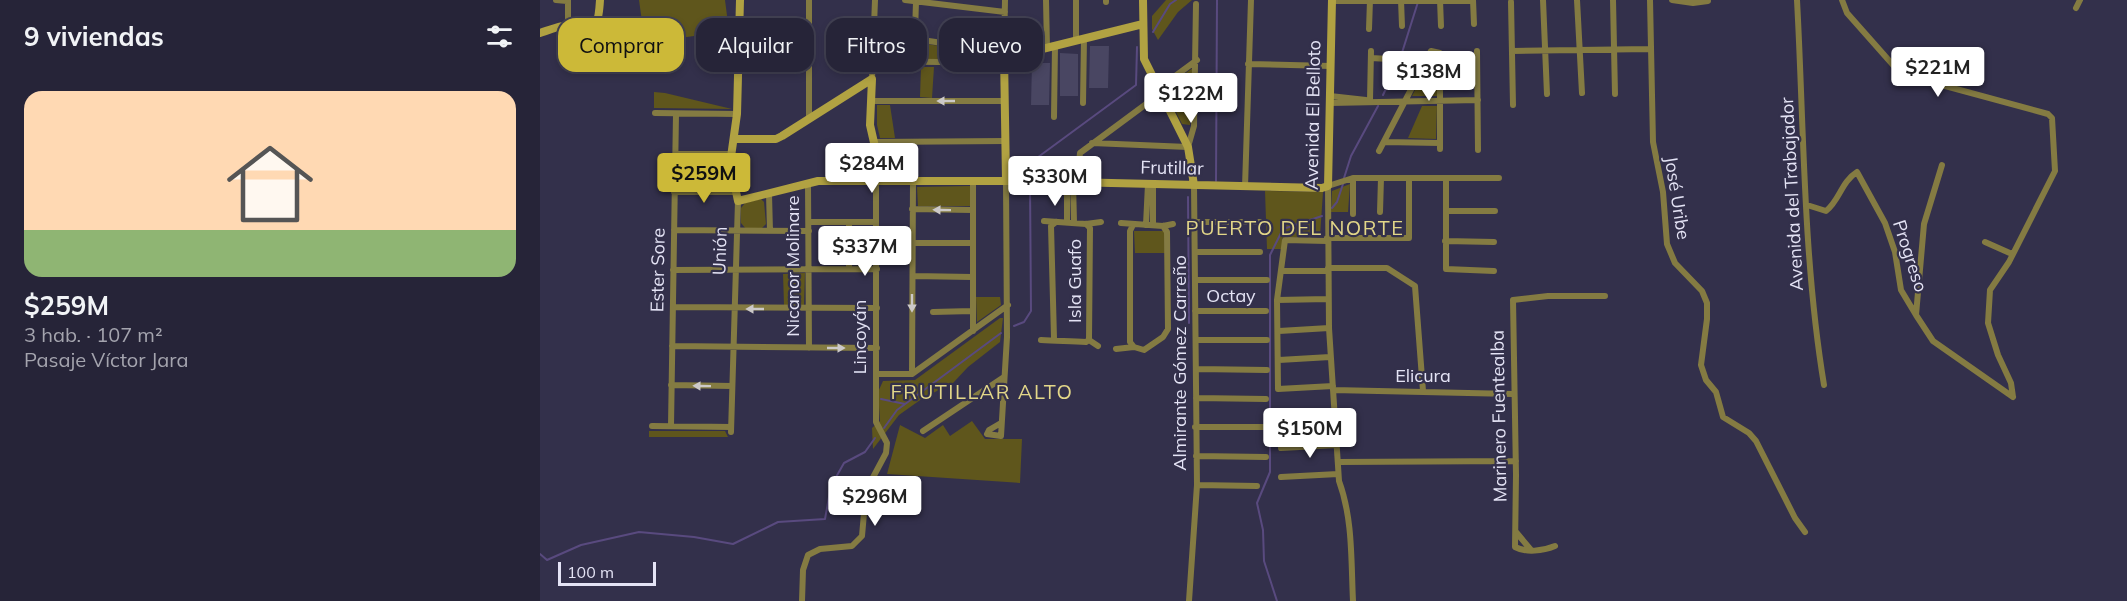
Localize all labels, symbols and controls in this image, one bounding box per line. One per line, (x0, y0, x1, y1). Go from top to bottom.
chip: Comprar (558, 18, 684, 72)
chip: Alquilar (696, 18, 814, 72)
chip: Filtros (826, 18, 927, 72)
chip: Nuevo (939, 18, 1043, 72)
text: 9 viviendas (24, 20, 164, 53)
icon: filters (483, 20, 516, 53)
street label: Avenida El Belloto (1300, 40, 1325, 190)
pin: $221M (1896, 47, 1980, 98)
pin: $138M (1387, 51, 1471, 102)
text: $221M (1905, 54, 1971, 79)
text: $138M (1396, 58, 1462, 83)
pin: $122M (1149, 73, 1233, 124)
text: $122M (1158, 80, 1224, 105)
one-way arrow (937, 96, 956, 106)
street label: Avenida del Trabajador (1775, 96, 1808, 291)
icon: home (216, 130, 324, 238)
pin: $284M (830, 143, 914, 194)
text: $284M (839, 150, 905, 175)
pin: $259M (662, 153, 746, 204)
street label: Frutillar (1140, 155, 1204, 180)
street label: José Uribe (1660, 155, 1695, 241)
pin: $330M (1013, 156, 1097, 207)
text: $259M (671, 160, 737, 185)
text: $330M (1022, 163, 1088, 188)
street label: Nicanor Molinare (781, 195, 804, 337)
one-way arrow (933, 205, 952, 215)
district label: PUERTO DEL NORTE (1185, 215, 1405, 240)
street label: Progreso (1888, 217, 1933, 295)
street label: Unión (707, 226, 732, 276)
pin: $337M (823, 226, 907, 277)
street label: Ester Sore (645, 228, 670, 312)
text: $337M (832, 233, 898, 258)
street label: Isla Guafo (1063, 239, 1086, 323)
street label: Almirante Gómez Carreño (1168, 255, 1191, 471)
street label: Octay (1206, 284, 1256, 307)
text: $259M (24, 289, 109, 322)
one-way arrow (907, 293, 917, 312)
street label: Lincoyán (848, 300, 871, 374)
one-way arrow (746, 304, 765, 314)
text: 3 hab. · 107 m² (24, 322, 163, 347)
street label: Marinero Fuentealba (1485, 330, 1512, 502)
one-way arrow (826, 343, 845, 353)
text: Pasaje Víctor Jara (24, 347, 189, 372)
street label: Elicura (1395, 364, 1451, 387)
district label: FRUTILLAR ALTO (891, 379, 1073, 404)
one-way arrow (692, 381, 711, 390)
pin: $150M (1268, 408, 1352, 459)
text: $150M (1277, 415, 1343, 440)
pin: $296M (833, 476, 917, 527)
text: $296M (842, 483, 908, 508)
scale bar (558, 559, 656, 586)
text: 100 m (567, 562, 614, 582)

